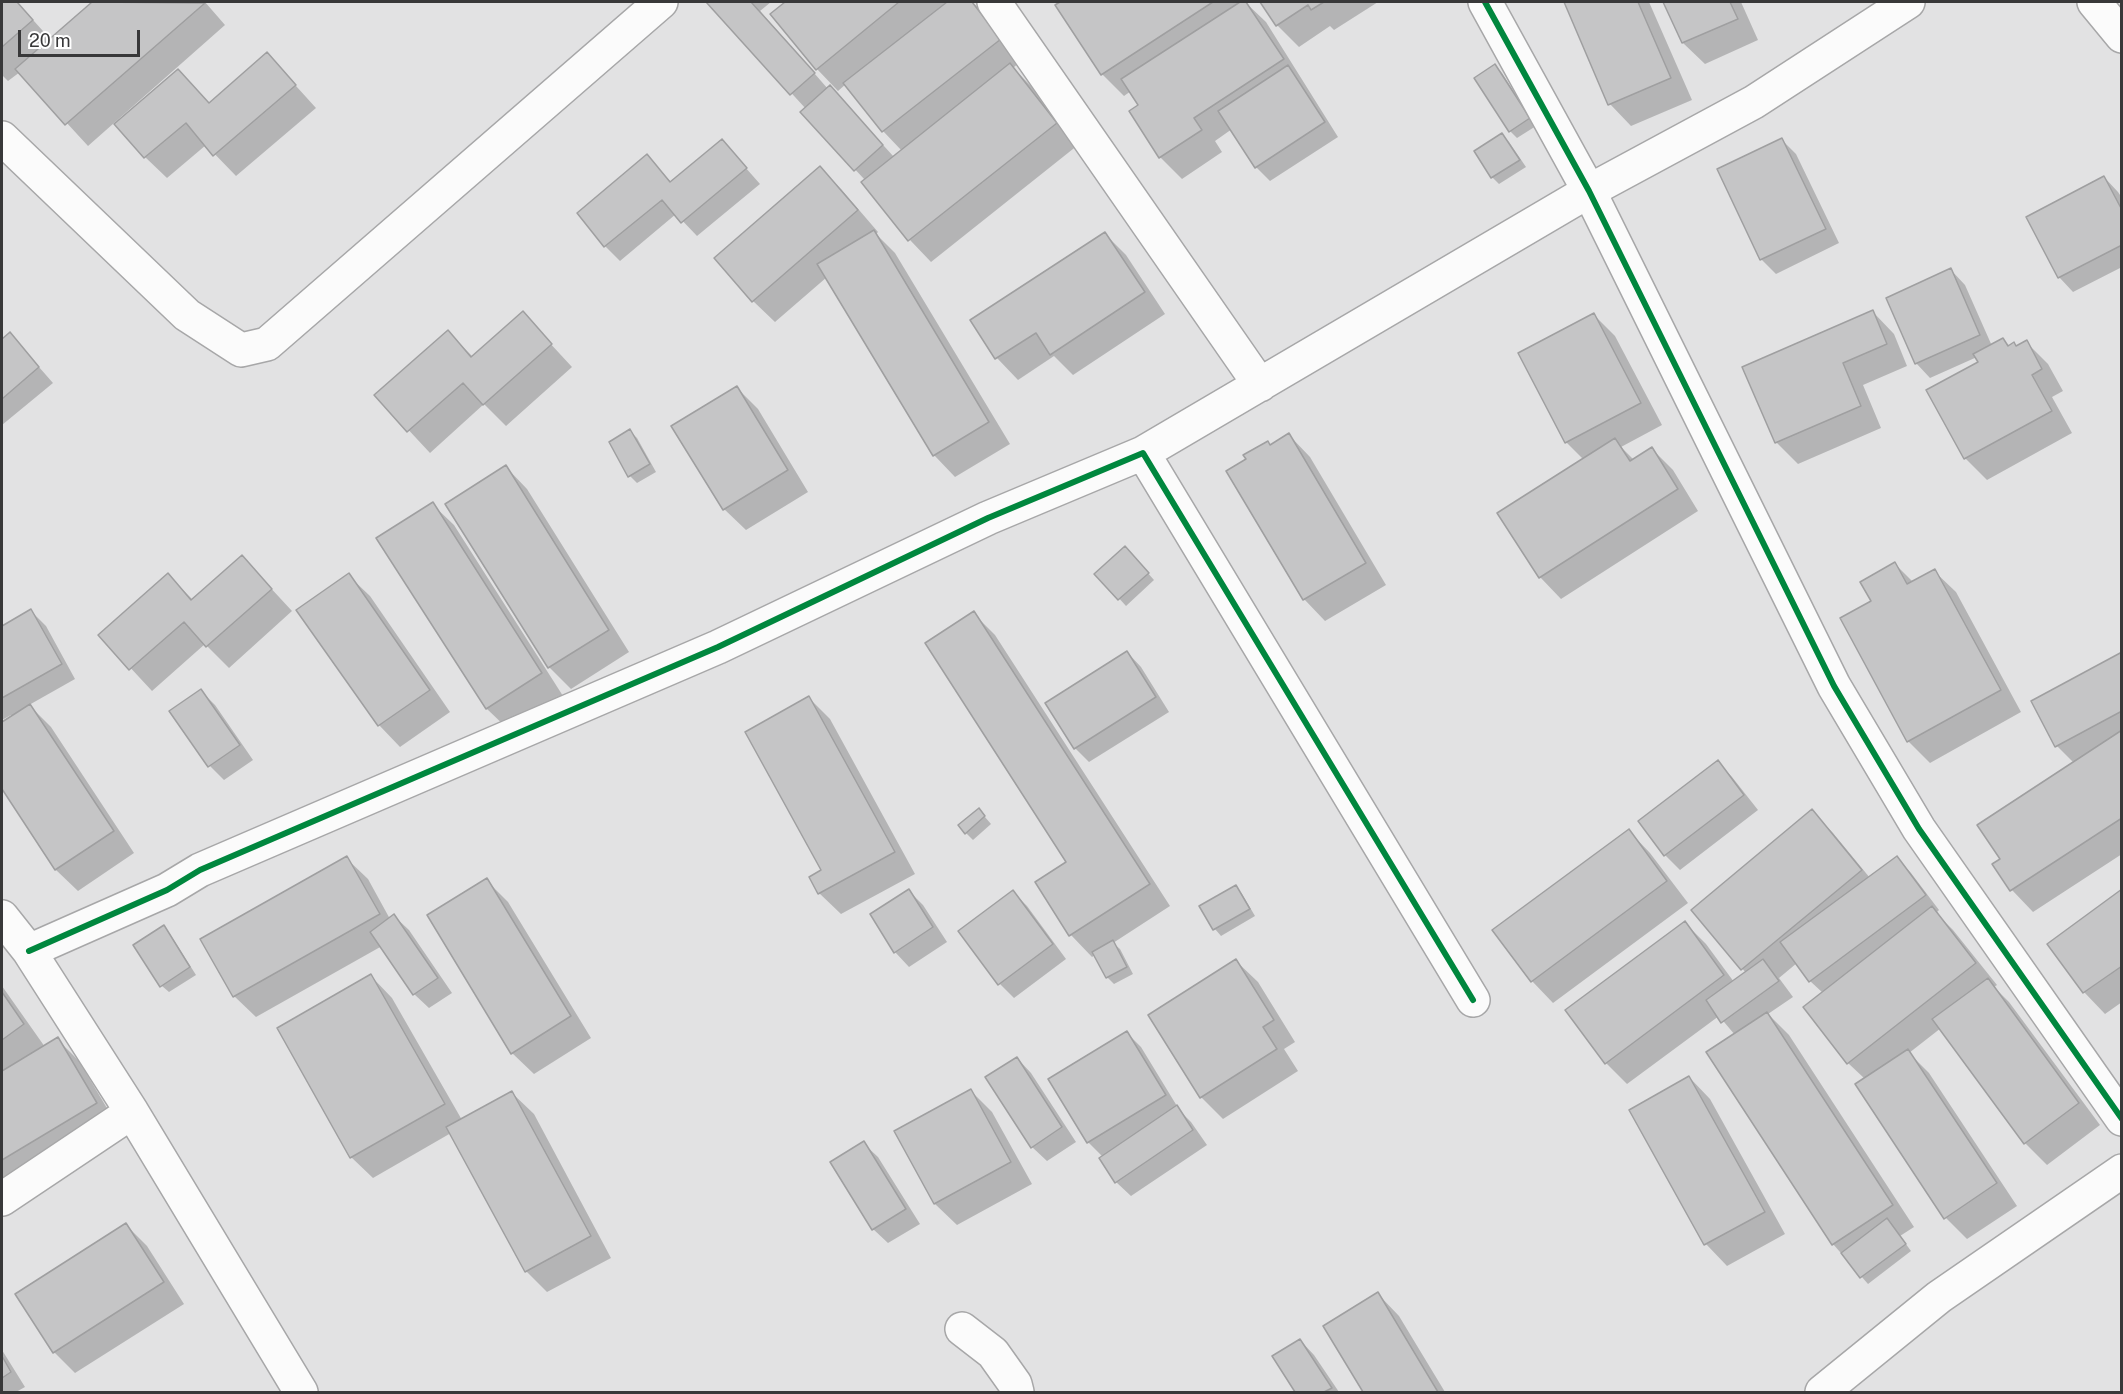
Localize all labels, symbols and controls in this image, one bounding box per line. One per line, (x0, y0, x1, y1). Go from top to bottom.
scale bar (21, 18, 142, 56)
text: 20 m (29, 30, 71, 51)

